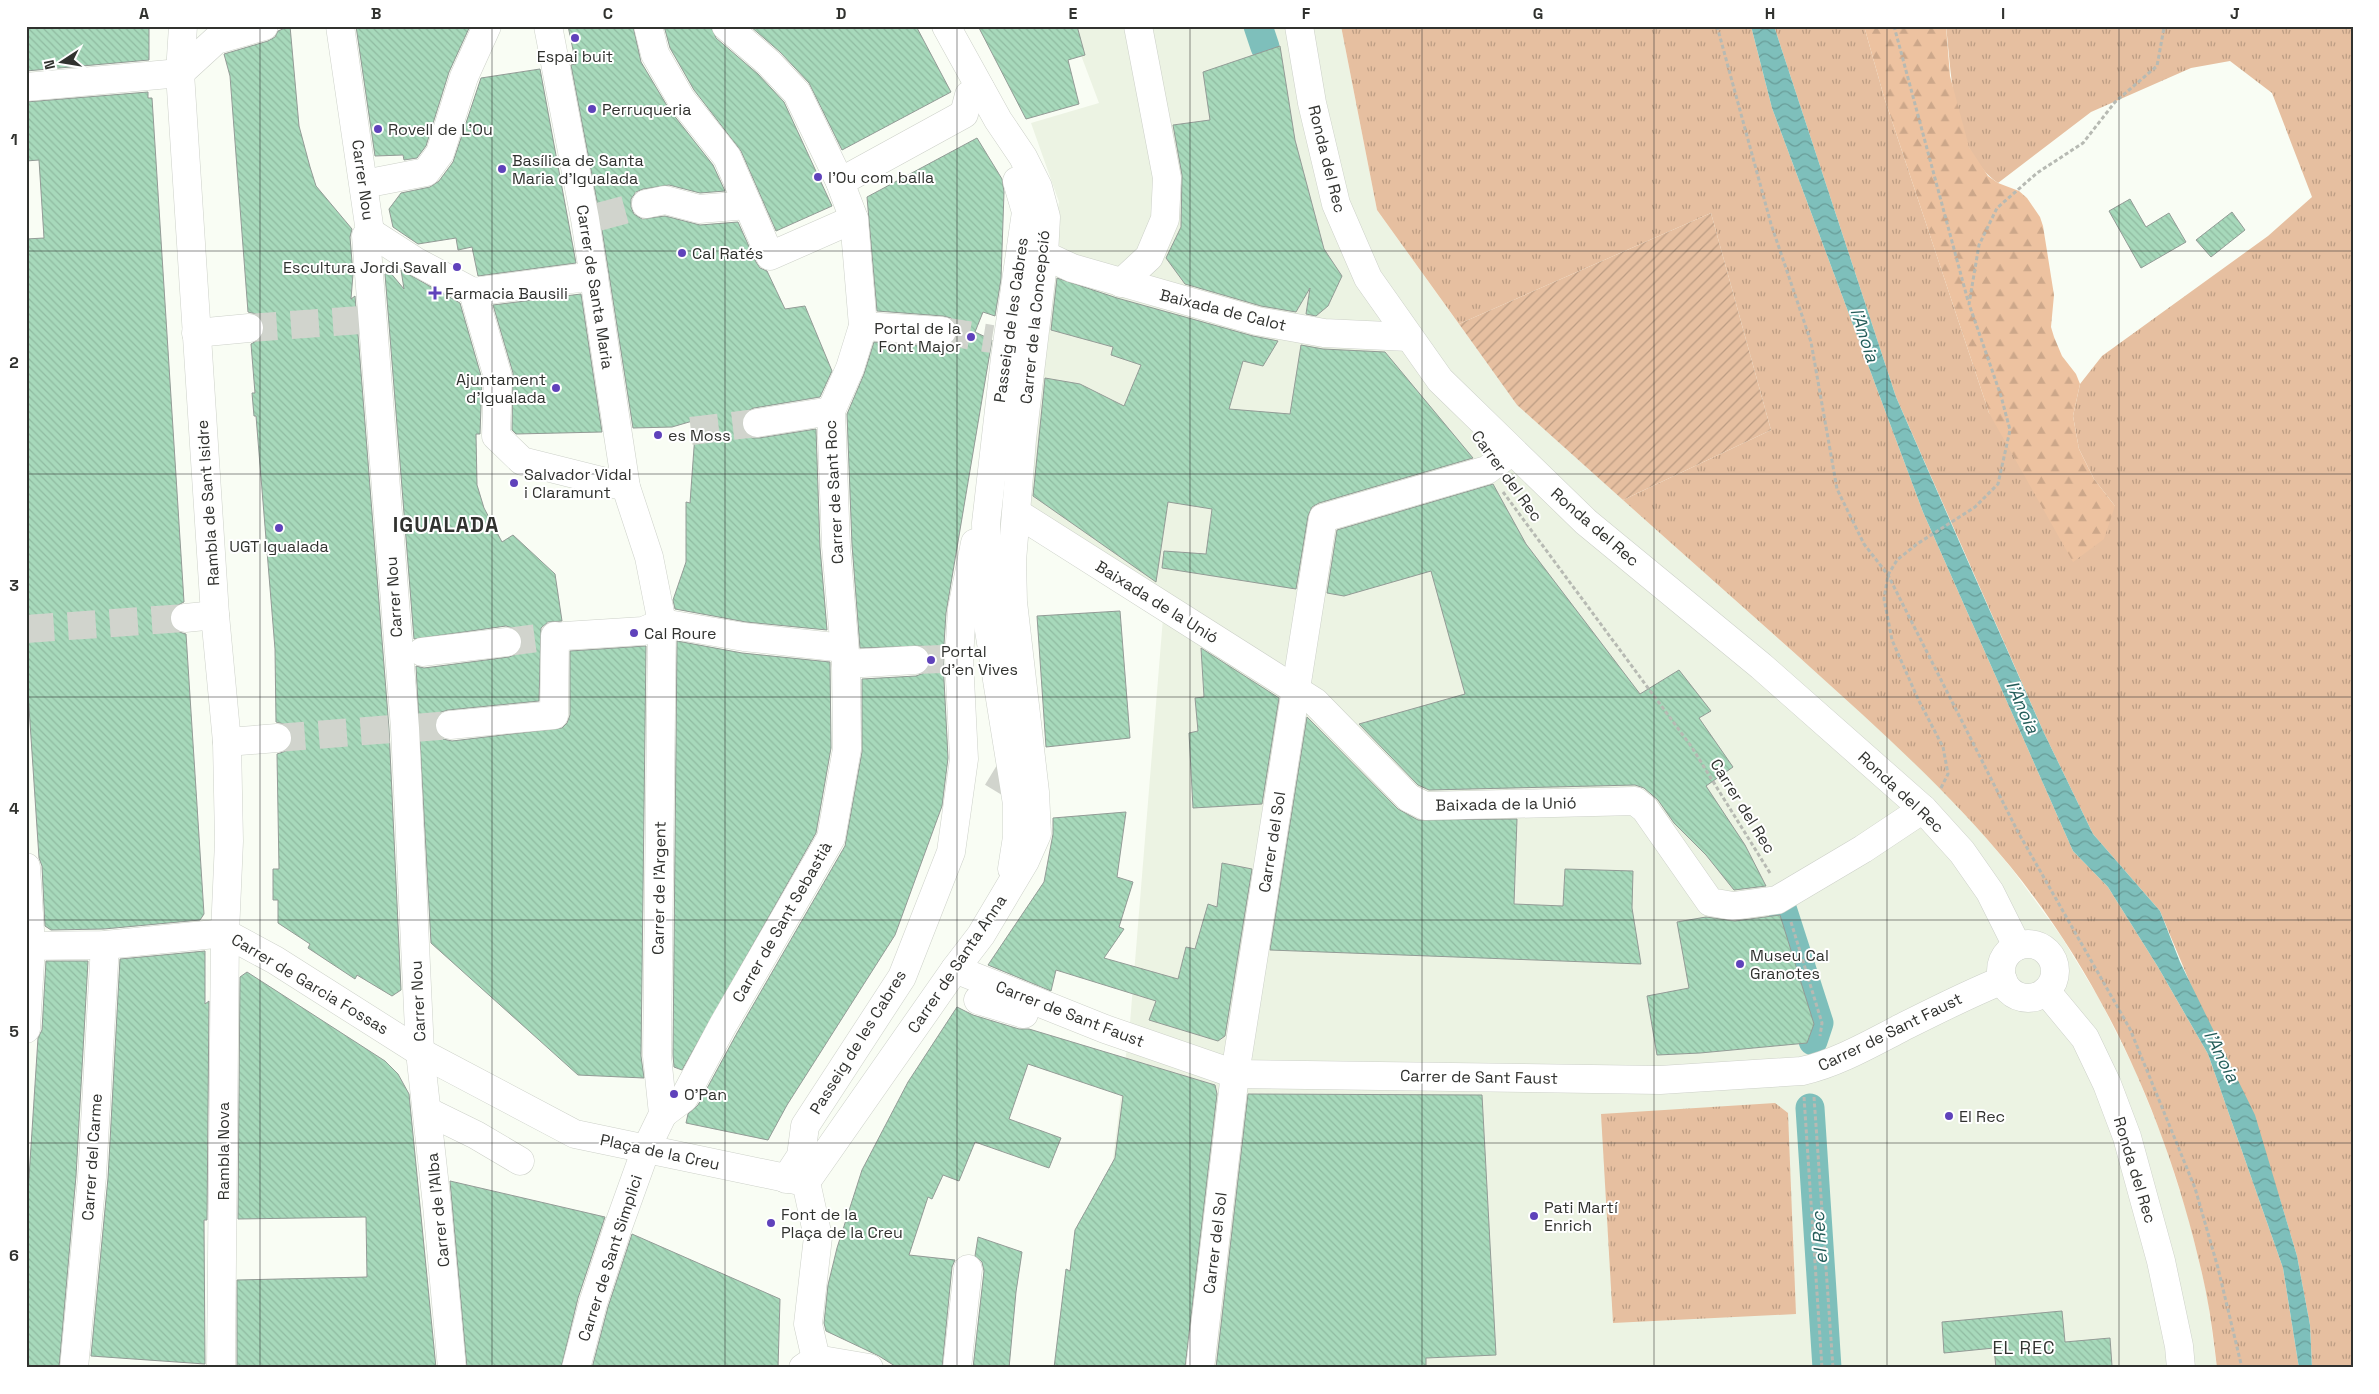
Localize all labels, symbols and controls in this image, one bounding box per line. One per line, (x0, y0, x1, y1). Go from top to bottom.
text: A (139, 3, 149, 24)
text: B (371, 3, 381, 24)
text: C (603, 3, 613, 24)
text: D (836, 3, 846, 24)
text: E (1069, 3, 1078, 24)
text: F (1302, 3, 1311, 24)
text: G (1533, 3, 1543, 24)
text: H (1765, 3, 1775, 24)
text: I (2001, 3, 2005, 24)
text: J (2230, 3, 2240, 24)
marker: Espai buit (569, 32, 581, 44)
north arrow (38, 38, 88, 88)
place label: Espai buit (537, 46, 613, 67)
text: N (40, 58, 59, 71)
place label: Perruqueria (602, 99, 691, 120)
marker: Perruqueria (586, 103, 598, 115)
street label: Ronda del Rec (1303, 103, 1351, 215)
place label: Rovell de L'Ou (388, 119, 493, 140)
marker: Rovell de L'Ou (372, 123, 384, 135)
text: 1 (10, 129, 18, 150)
street label: Carrer Nou (347, 138, 379, 222)
place label: Basílica de Santa Maria d'Igualada (512, 150, 644, 189)
marker: Basílica de Santa Maria d'Igualada (496, 163, 508, 175)
place label: l'Ou com balla (828, 167, 934, 188)
marker: l'Ou com balla (812, 171, 824, 183)
street label: Carrer de Santa Maria (572, 203, 618, 371)
street label: Carrer de la Concepció (1015, 229, 1055, 405)
street label: Passeig de les Cabres (989, 236, 1033, 404)
place label: Cal Ratés (692, 243, 763, 264)
marker: Cal Ratés (676, 247, 688, 259)
place label: Escultura Jordi Savall (283, 257, 447, 278)
marker: Escultura Jordi Savall (451, 261, 463, 273)
place label: Farmacia Bausili (445, 283, 568, 304)
street label: Baixada de Calot (1157, 284, 1289, 336)
marker: Farmacia Bausili (429, 287, 441, 299)
water label: l'Anoia (1845, 305, 1885, 366)
place label: Portal de la Font Major (874, 318, 961, 357)
marker: Portal de la Font Major (965, 331, 977, 343)
text: 2 (9, 352, 19, 373)
place label: Ajuntament d'Igualada (456, 369, 546, 408)
marker: Ajuntament d'Igualada (550, 382, 562, 394)
street label: Rambla de Sant Isidre (192, 419, 224, 587)
street label: Carrer de Sant Roc (820, 419, 848, 565)
place label: es Moss (668, 425, 731, 446)
street label: Carrer del Rec (1467, 426, 1547, 526)
marker: es Moss (652, 429, 664, 441)
place label: Salvador Vidal i Claramunt (524, 464, 632, 503)
marker: Salvador Vidal i Claramunt (508, 477, 520, 489)
street label: Ronda del Rec (1546, 483, 1644, 571)
district label: IGUALADA (393, 511, 499, 538)
marker: UGT Igualada (273, 522, 285, 534)
place label: UGT Igualada (229, 536, 329, 557)
street label: Carrer Nou (381, 556, 407, 638)
street label: Baixada de la Unió (1092, 556, 1222, 648)
text: 3 (9, 575, 19, 596)
place label: Cal Roure (644, 623, 717, 644)
marker: Cal Roure (628, 627, 640, 639)
place label: Portal d'en Vives (941, 641, 1018, 680)
marker: Portal d'en Vives (925, 654, 937, 666)
water label: l'Anoia (2001, 677, 2045, 738)
street label: Ronda del Rec (1853, 747, 1949, 837)
street label: Carrer del Rec (1706, 755, 1780, 857)
street label: Carrer del Sol (1254, 790, 1290, 894)
street label: Baixada de la Unió (1435, 792, 1577, 816)
text: 4 (9, 798, 19, 819)
street label: Carrer de l'Argent (647, 821, 671, 955)
street label: Carrer de Sant Sebastià (727, 838, 837, 1006)
street label: Carrer de Santa Anna (903, 891, 1011, 1037)
street label: Carrer de Garcia Fossas (228, 929, 392, 1039)
place label: Museu Cal Granotes (1750, 945, 1829, 984)
marker: Museu Cal Granotes (1734, 958, 1746, 970)
street label: Carrer Nou (405, 960, 431, 1042)
street label: Passeig de les Cabres (805, 966, 911, 1118)
street label: Carrer de Sant Faust (993, 976, 1147, 1052)
street label: Carrer de Sant Faust (1815, 988, 1965, 1076)
text: 5 (9, 1021, 19, 1042)
water label: l'Anoia (2199, 1026, 2245, 1087)
street label: Carrer de Sant Faust (1400, 1065, 1558, 1089)
place label: O'Pan (684, 1084, 727, 1105)
marker: O'Pan (668, 1088, 680, 1100)
street label: Carrer del Carme (77, 1093, 107, 1221)
street label: Rambla Nova (213, 1102, 234, 1200)
place label: El Rec (1959, 1106, 2005, 1127)
marker: El Rec (1943, 1110, 1955, 1122)
street label: Ronda del Rec (2109, 1114, 2161, 1226)
street label: Plaça de la Creu (598, 1129, 722, 1175)
street label: Carrer de l'Alba (422, 1152, 454, 1268)
street label: Carrer de Sant Simplici (573, 1172, 647, 1344)
street label: Carrer del Sol (1198, 1191, 1232, 1295)
place label: Pati Martí Enrich (1544, 1197, 1618, 1236)
place label: Font de la Plaça de la Creu (781, 1204, 903, 1243)
marker: Pati Martí Enrich (1528, 1210, 1540, 1222)
water label: el Rec (1806, 1210, 1832, 1265)
marker: Font de la Plaça de la Creu (765, 1217, 777, 1229)
text: 6 (9, 1245, 19, 1266)
district label: EL REC (1992, 1336, 2056, 1359)

